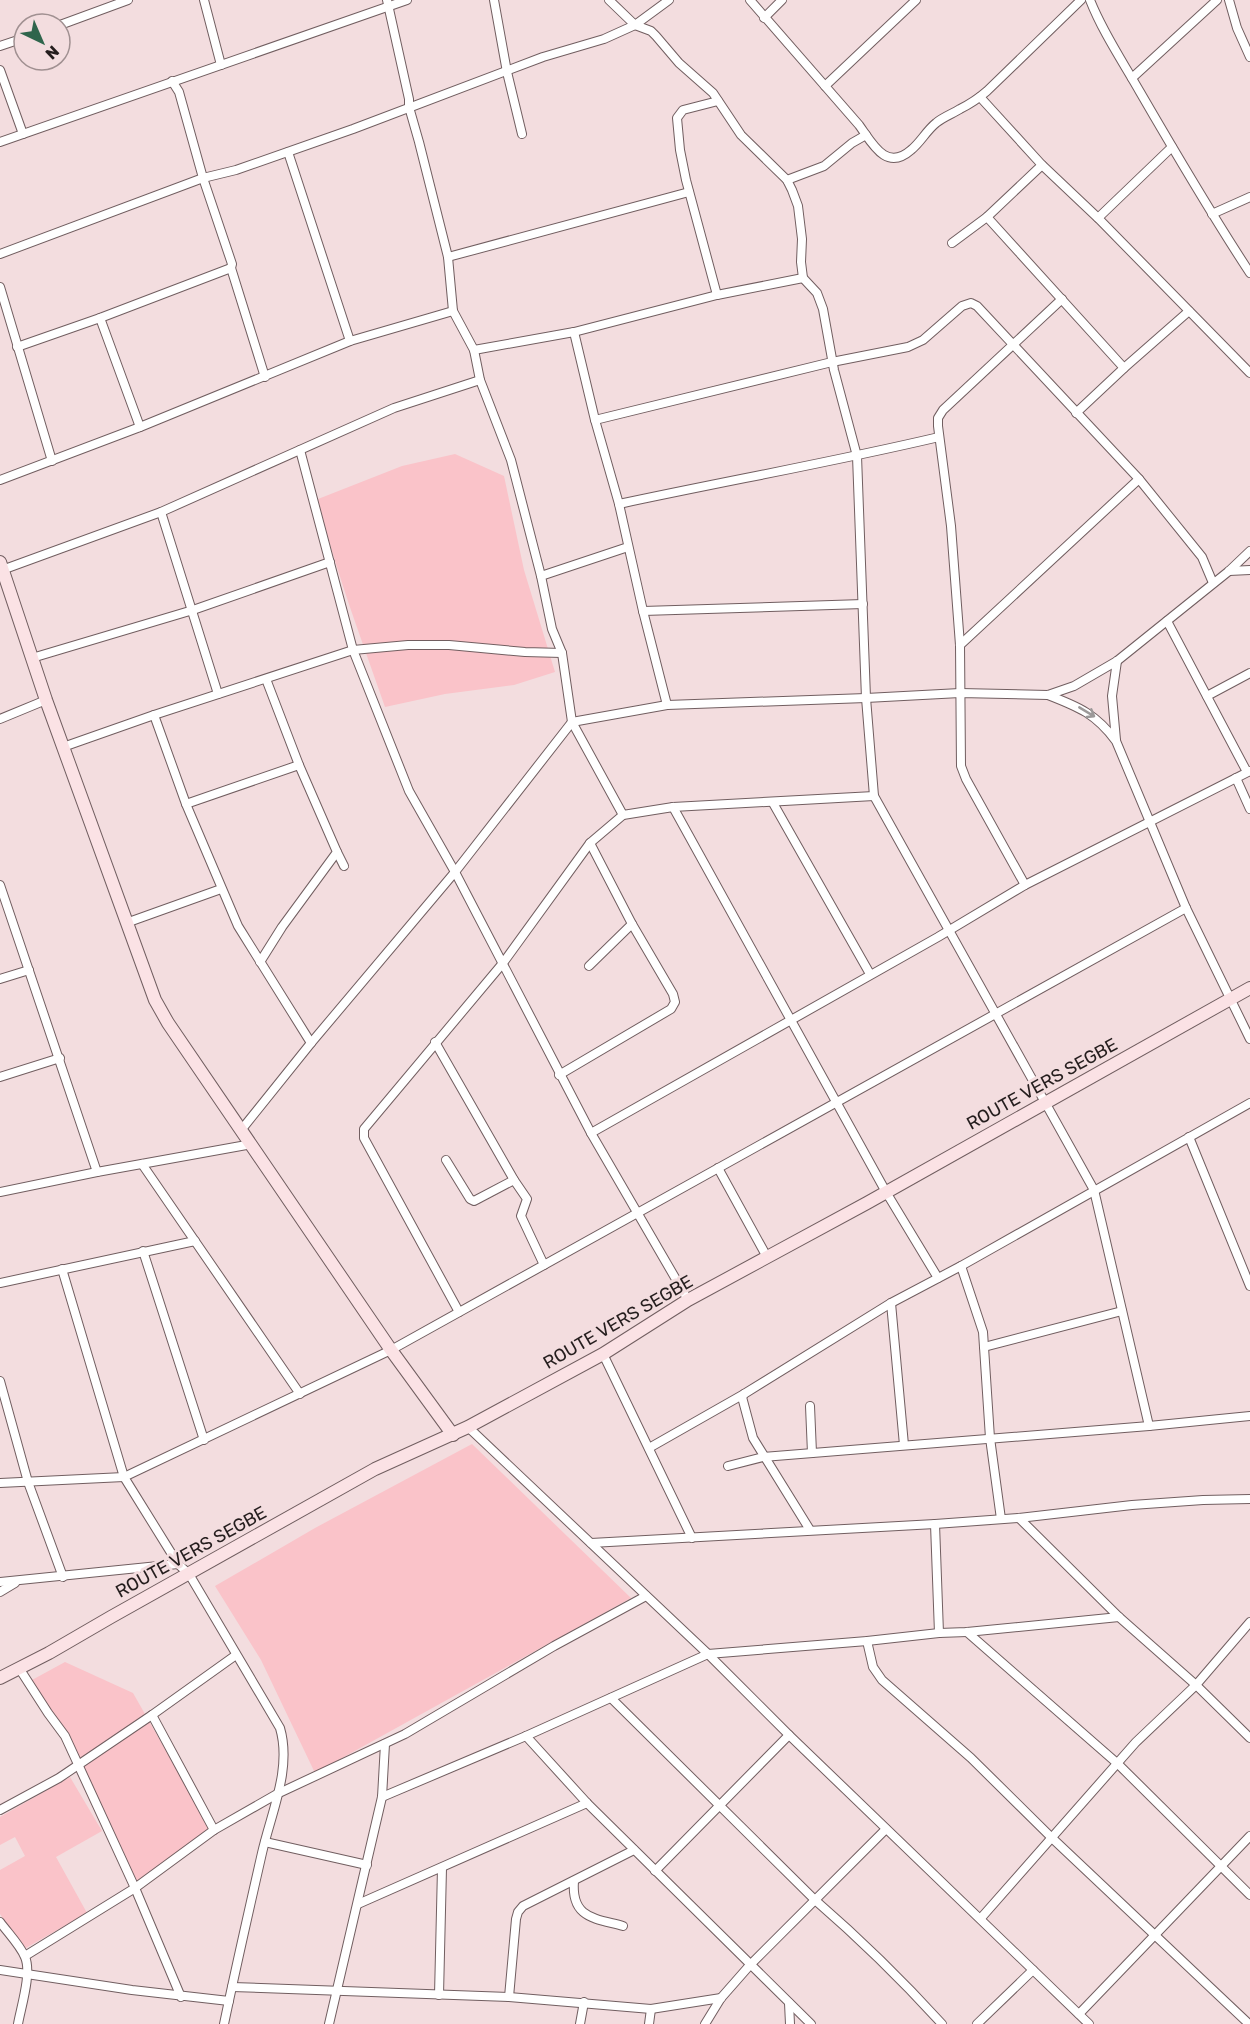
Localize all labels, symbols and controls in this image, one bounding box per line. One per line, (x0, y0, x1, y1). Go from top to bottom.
north arrow (12, 12, 72, 72)
text: N (41, 42, 63, 63)
one-way arrow (1078, 705, 1095, 718)
street label: ROUTE VERS SEGBE (963, 1033, 1121, 1135)
street label: ROUTE VERS SEGBE (539, 1270, 697, 1374)
street label: ROUTE VERS SEGBE (112, 1501, 270, 1603)

